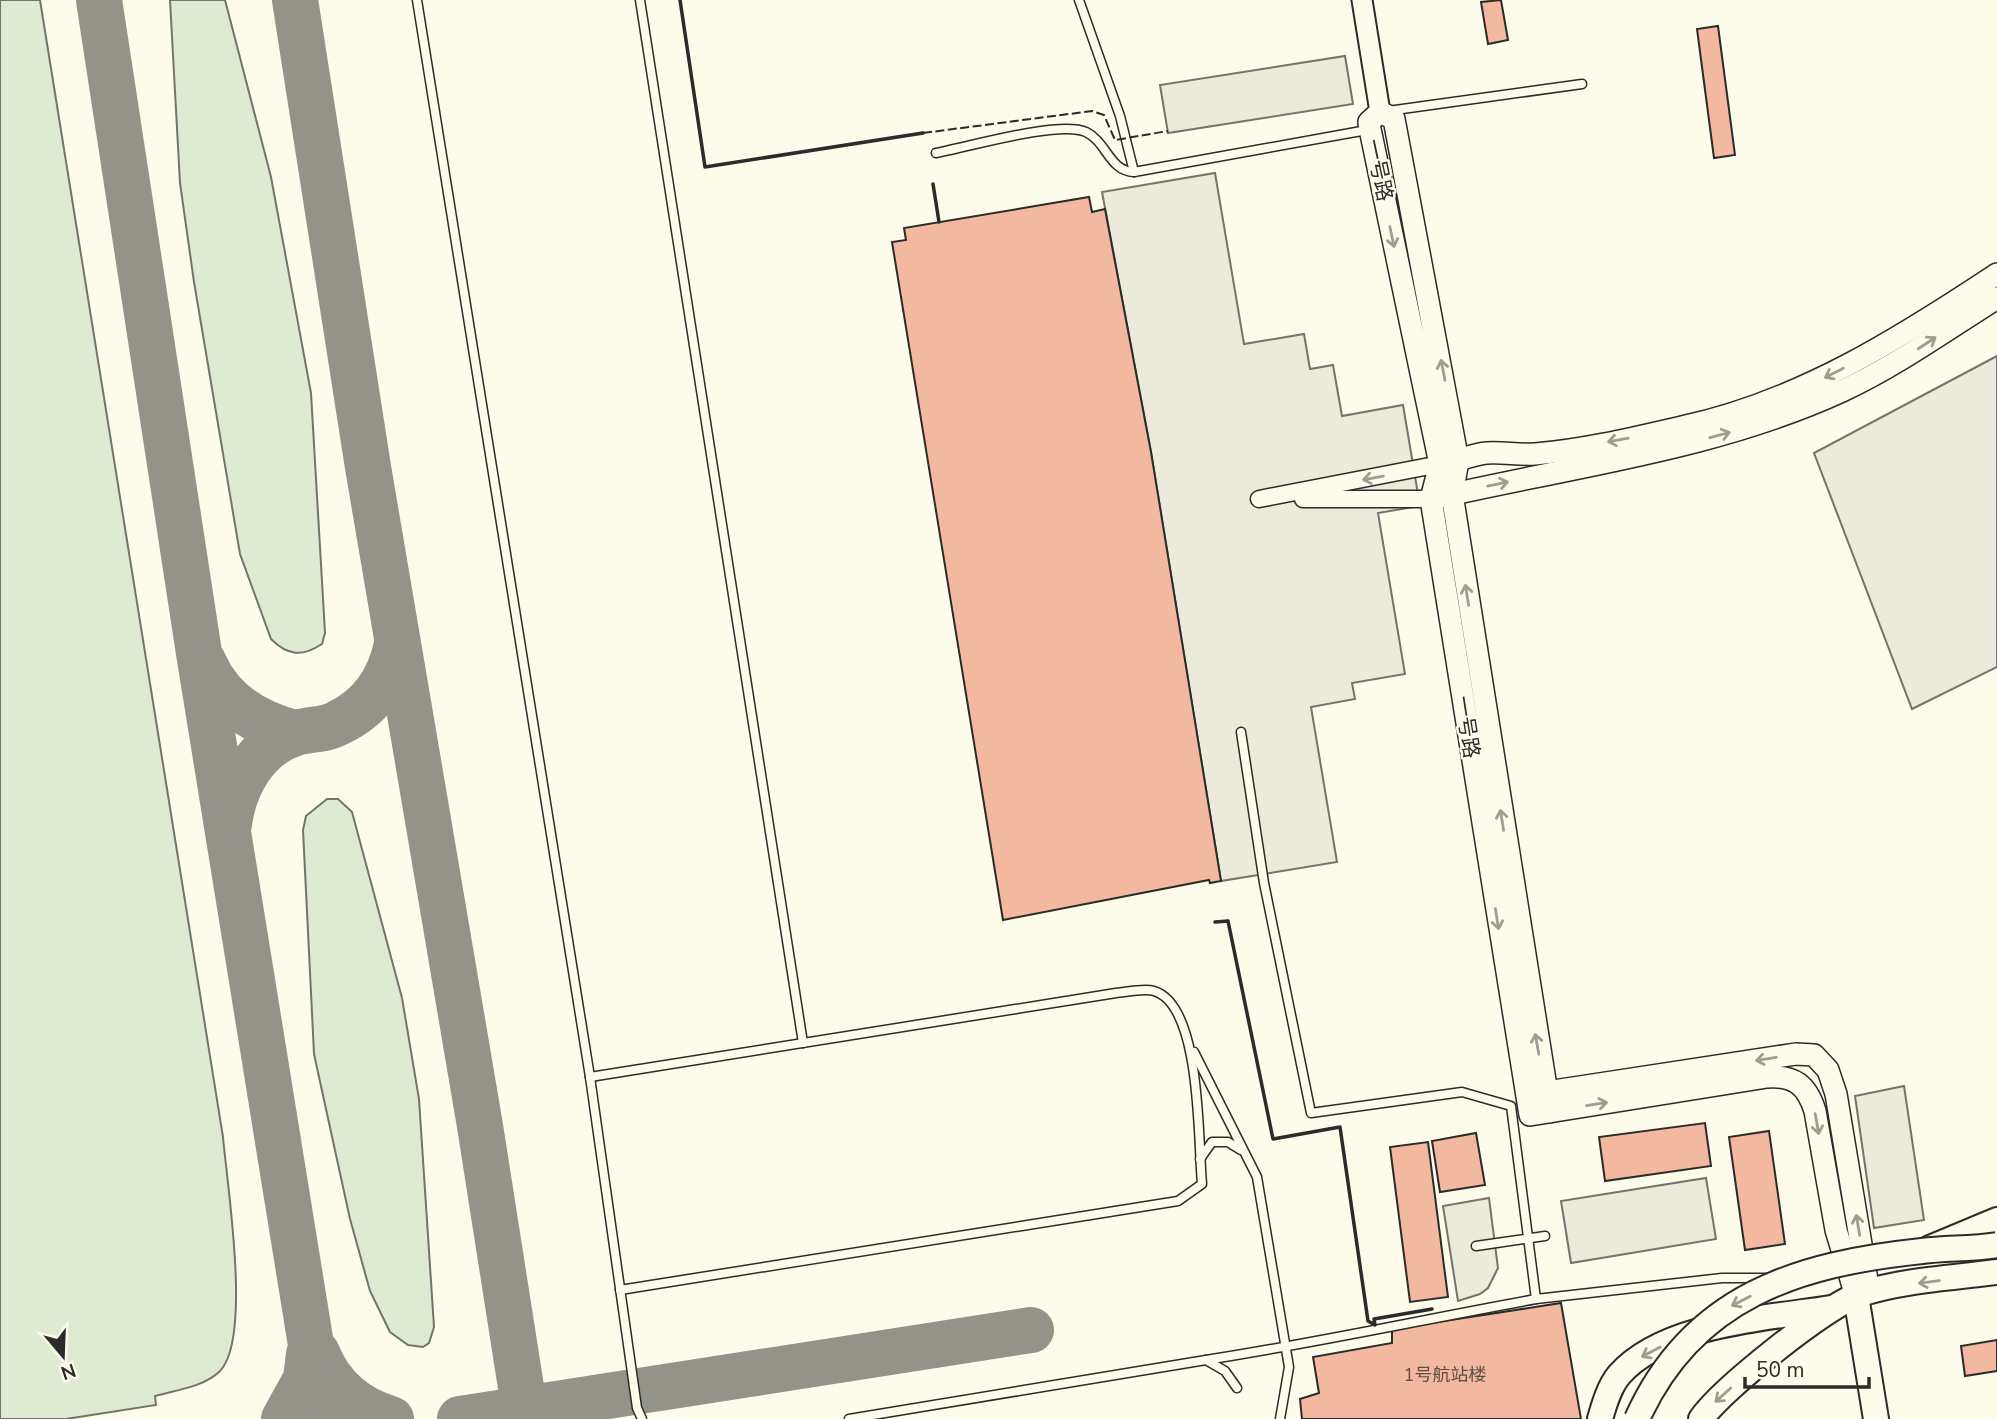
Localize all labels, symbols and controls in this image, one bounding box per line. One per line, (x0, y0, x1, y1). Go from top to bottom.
street label: 一号路 (1359, 136, 1399, 204)
one-way arrow (1386, 225, 1400, 248)
one-way arrow (1917, 336, 1936, 350)
one-way arrow (1435, 359, 1449, 382)
one-way arrow (1824, 366, 1845, 380)
one-way arrow (1708, 428, 1731, 441)
one-way arrow (1607, 434, 1630, 447)
one-way arrow (1362, 472, 1385, 485)
one-way arrow (1486, 477, 1509, 491)
one-way arrow (1460, 584, 1473, 607)
street label: 一号路 (1448, 694, 1486, 760)
one-way arrow (1495, 809, 1508, 832)
one-way arrow (1491, 907, 1504, 929)
one-way arrow (1530, 1034, 1543, 1056)
one-way arrow (1755, 1052, 1778, 1065)
one-way arrow (1585, 1097, 1608, 1110)
one-way arrow (1811, 1112, 1824, 1134)
one-way arrow (1851, 1214, 1864, 1237)
one-way arrow (1919, 1275, 1941, 1288)
one-way arrow (1731, 1294, 1752, 1308)
north arrow (28, 1321, 98, 1391)
one-way arrow (1641, 1345, 1661, 1359)
scale bar (1745, 1346, 1869, 1390)
text: 50 m (1756, 1356, 1805, 1384)
text: N (57, 1357, 79, 1386)
house number: 1号航站楼 (1404, 1363, 1486, 1387)
one-way arrow (1715, 1386, 1732, 1403)

